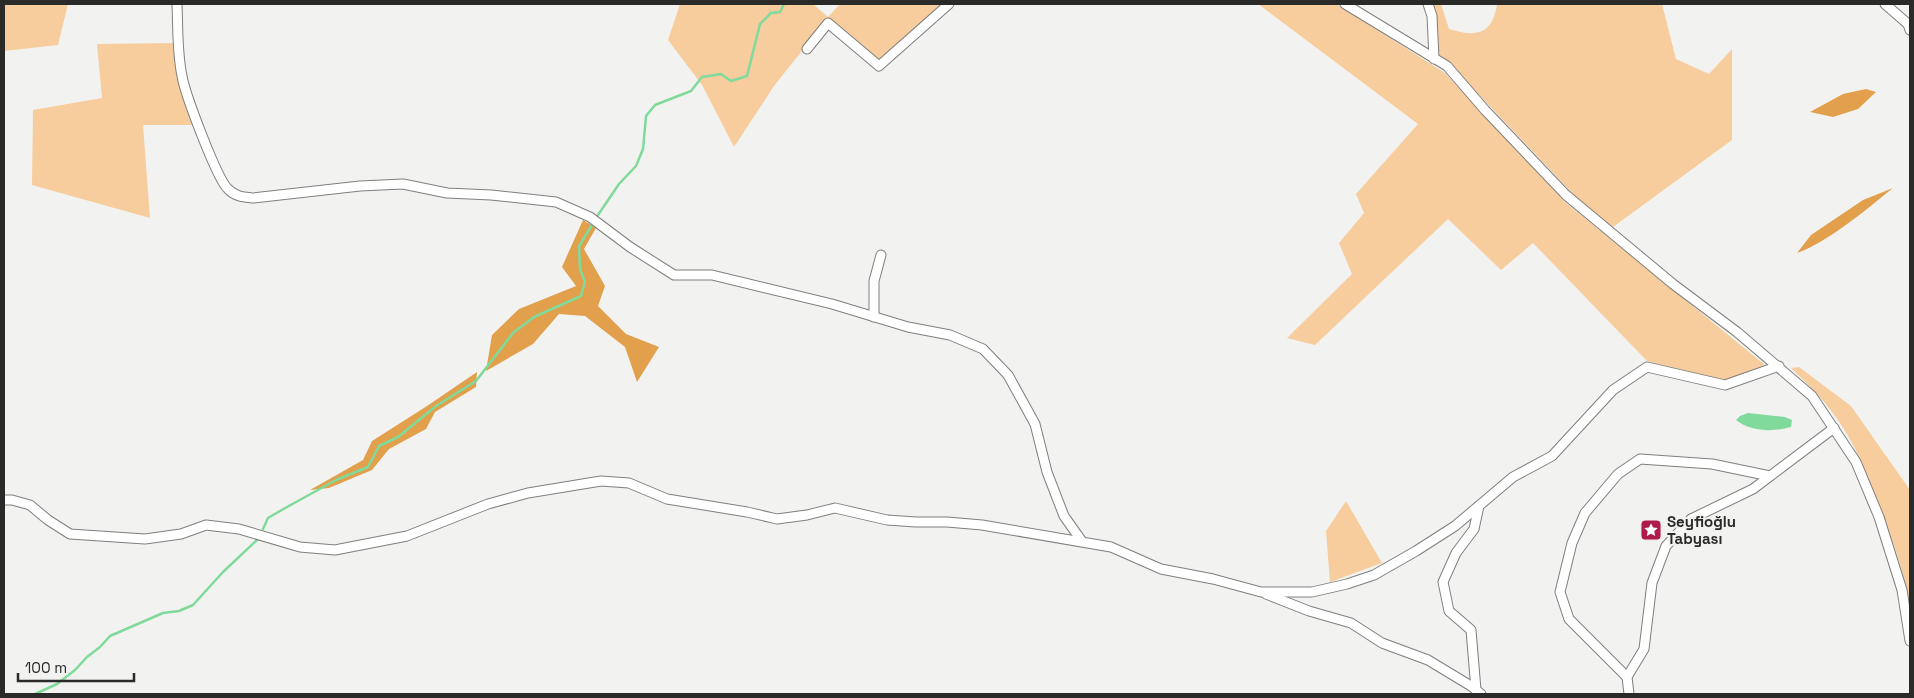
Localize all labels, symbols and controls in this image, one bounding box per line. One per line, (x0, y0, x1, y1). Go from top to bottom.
place label: Seyfioğlu Tabyası (1667, 512, 1736, 548)
place icon: Seyfioğlu Tabyası (1639, 518, 1663, 542)
scale bar (18, 650, 134, 682)
text: 100 m (25, 658, 67, 677)

